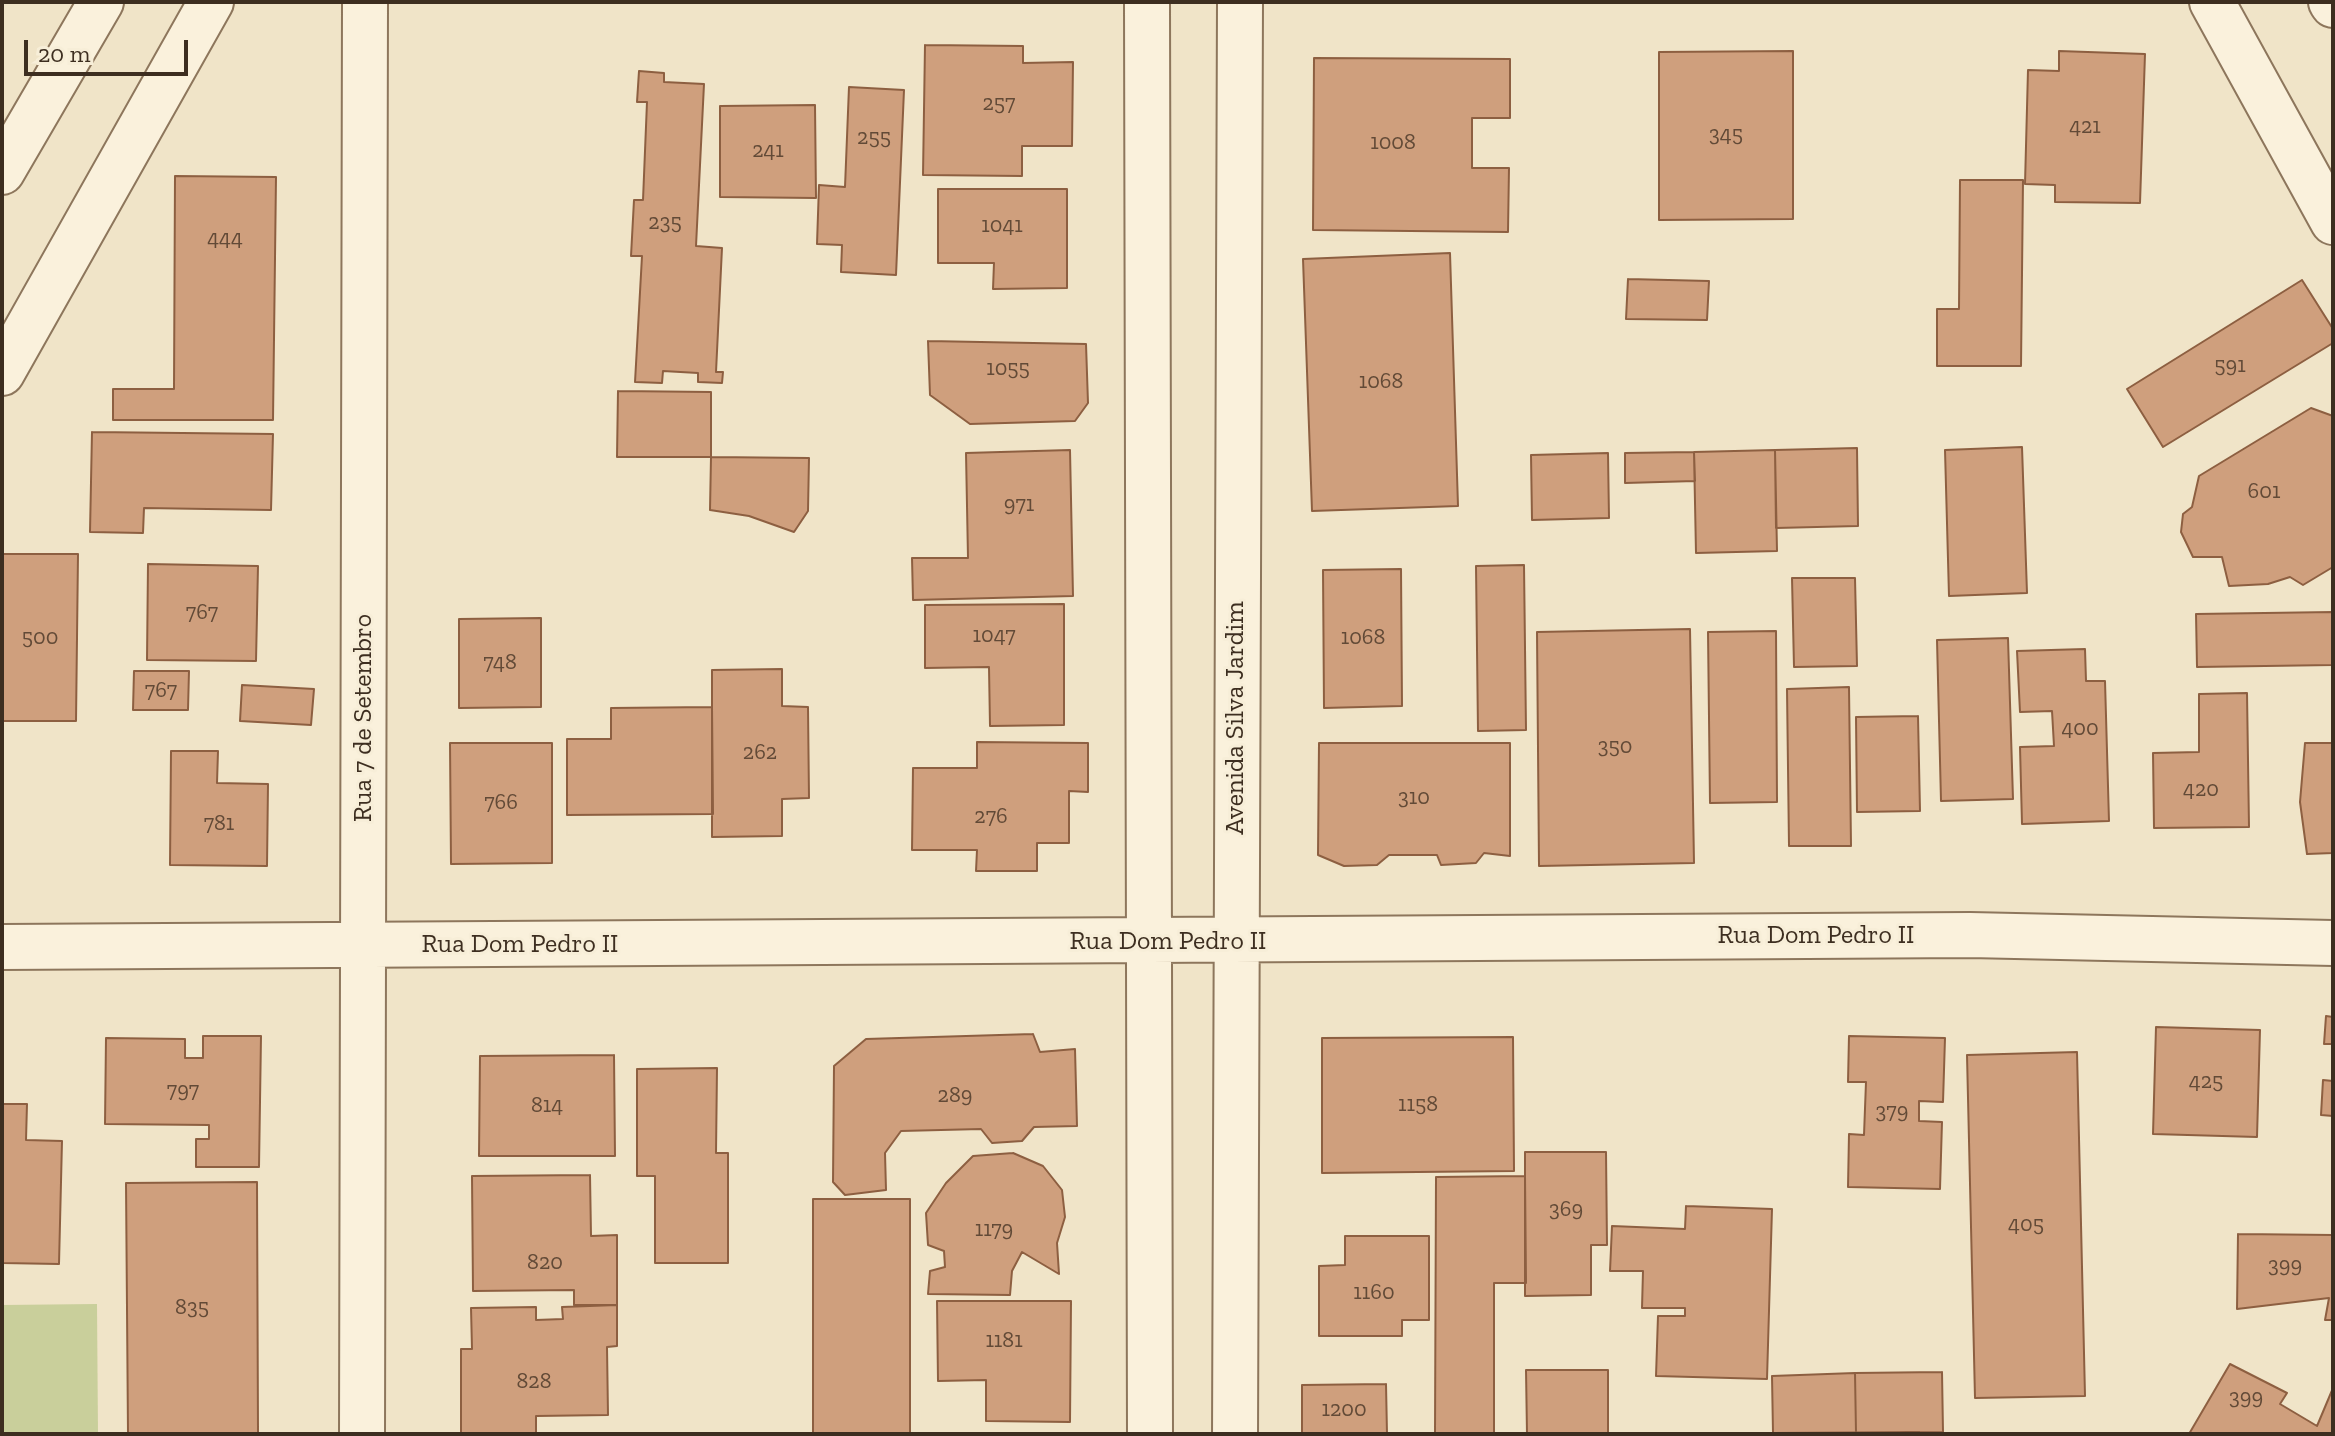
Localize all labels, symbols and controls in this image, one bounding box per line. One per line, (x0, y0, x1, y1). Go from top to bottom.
scale bar (28, 24, 192, 74)
text: 20 m (38, 39, 90, 68)
house number: 257 (983, 91, 1015, 117)
house number: 421 (2069, 114, 2101, 140)
house number: 345 (1709, 122, 1743, 148)
house number: 255 (857, 125, 891, 151)
house number: 1008 (1370, 130, 1416, 156)
house number: 241 (752, 138, 784, 164)
house number: 235 (648, 210, 682, 236)
house number: 1041 (981, 213, 1023, 239)
house number: 444 (207, 226, 243, 252)
house number: 591 (2214, 353, 2246, 379)
house number: 1055 (986, 356, 1030, 382)
house number: 1068 (1359, 369, 1403, 395)
house number: 601 (2248, 479, 2280, 505)
house number: 971 (1004, 492, 1034, 518)
house number: 767 (186, 600, 218, 626)
street label: Avenida Silva Jardim (1220, 601, 1252, 835)
street label: Rua 7 de Setembro (348, 614, 380, 822)
house number: 1047 (972, 623, 1016, 649)
house number: 500 (22, 625, 58, 651)
house number: 1068 (1341, 625, 1385, 651)
house number: 748 (483, 650, 517, 676)
house number: 767 (145, 678, 177, 704)
house number: 400 (2061, 716, 2099, 742)
house number: 350 (1598, 734, 1632, 760)
house number: 262 (743, 740, 777, 766)
house number: 420 (2183, 777, 2219, 803)
house number: 310 (1398, 785, 1430, 811)
house number: 766 (484, 790, 518, 816)
house number: 276 (974, 804, 1008, 830)
house number: 781 (204, 811, 234, 837)
street label: Rua Dom Pedro II (1718, 920, 1914, 952)
street label: Rua Dom Pedro II (1070, 926, 1266, 958)
street label: Rua Dom Pedro II (422, 929, 618, 961)
house number: 425 (2189, 1069, 2223, 1095)
house number: 797 (167, 1078, 199, 1104)
house number: 289 (938, 1083, 972, 1109)
house number: 1158 (1398, 1092, 1438, 1118)
house number: 814 (531, 1093, 563, 1119)
house number: 379 (1876, 1099, 1908, 1125)
house number: 369 (1549, 1197, 1583, 1223)
house number: 405 (2008, 1212, 2044, 1238)
house number: 1179 (975, 1217, 1013, 1243)
house number: 820 (527, 1250, 563, 1276)
house number: 399 (2268, 1253, 2302, 1279)
house number: 1160 (1353, 1280, 1395, 1306)
house number: 835 (175, 1295, 209, 1321)
house number: 1181 (985, 1328, 1023, 1354)
house number: 828 (516, 1369, 552, 1395)
house number: 399 (2229, 1385, 2263, 1411)
house number: 1200 (1321, 1397, 1367, 1423)

